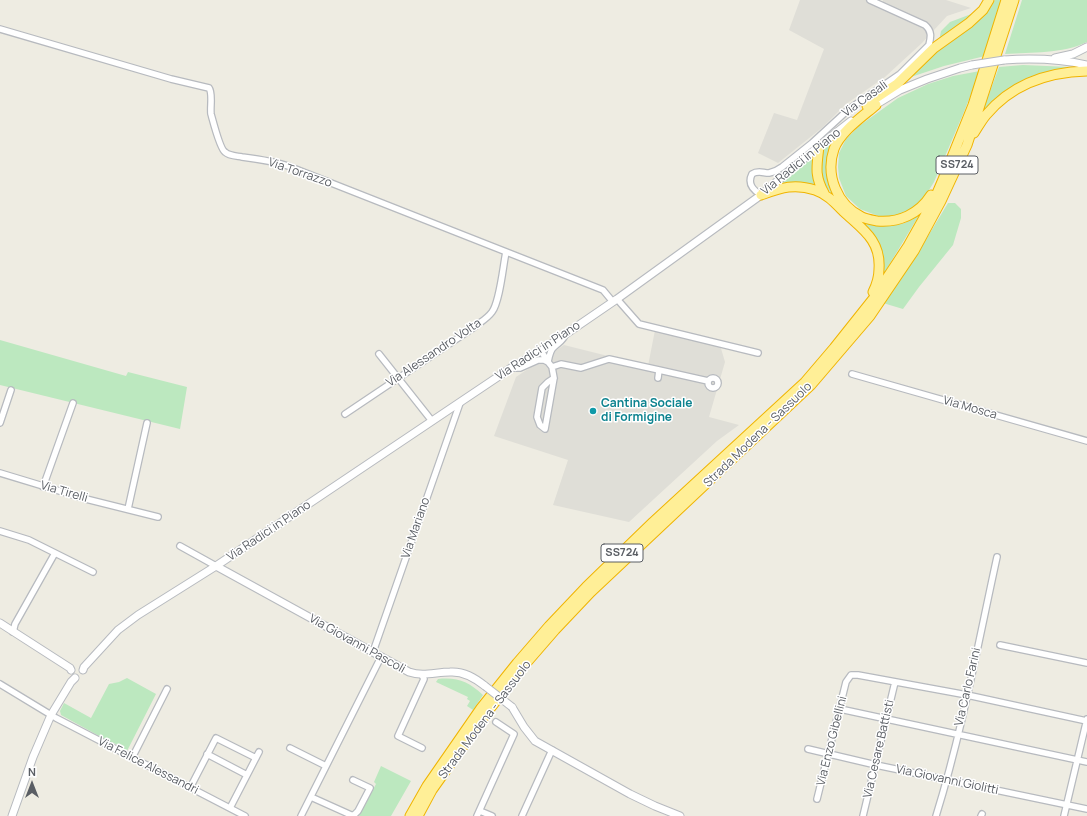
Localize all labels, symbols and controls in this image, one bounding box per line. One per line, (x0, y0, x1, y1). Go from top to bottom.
street label: Via Casali (839, 78, 891, 120)
street label: Via Radici in Piano (758, 126, 844, 198)
street label: Via Torrazzo (266, 155, 334, 191)
road number: SS724 (936, 156, 978, 174)
street label: Via Alessandro Volta (384, 316, 484, 390)
street label: Via Radici in Piano (493, 318, 583, 384)
street label: Strada Modena - Sassuolo (701, 380, 815, 490)
street label: Via Mosca (941, 393, 999, 423)
place label: Cantina Sociale di Formigine (601, 397, 693, 425)
marker: Cantina Sociale di Formigine (588, 406, 598, 416)
street label: Via Tirelli (39, 478, 89, 506)
street label: Via Mariano (399, 496, 433, 560)
street label: Via Radici in Piano (224, 498, 314, 564)
road number: SS724 (601, 544, 643, 562)
street label: Via Giovanni Pascoli (306, 612, 408, 676)
street label: Via Carlo Farini (952, 646, 984, 728)
street label: Strada Modena - Sassuolo (436, 658, 534, 782)
street label: Via Enzo Gibellini (814, 695, 850, 787)
street label: Via Cesare Battisti (861, 698, 897, 800)
street label: Via Felice Alessandri (95, 734, 201, 798)
street label: Via Giovanni Giolitti (894, 762, 1000, 798)
north arrow (12, 764, 52, 804)
text: N (28, 764, 36, 779)

